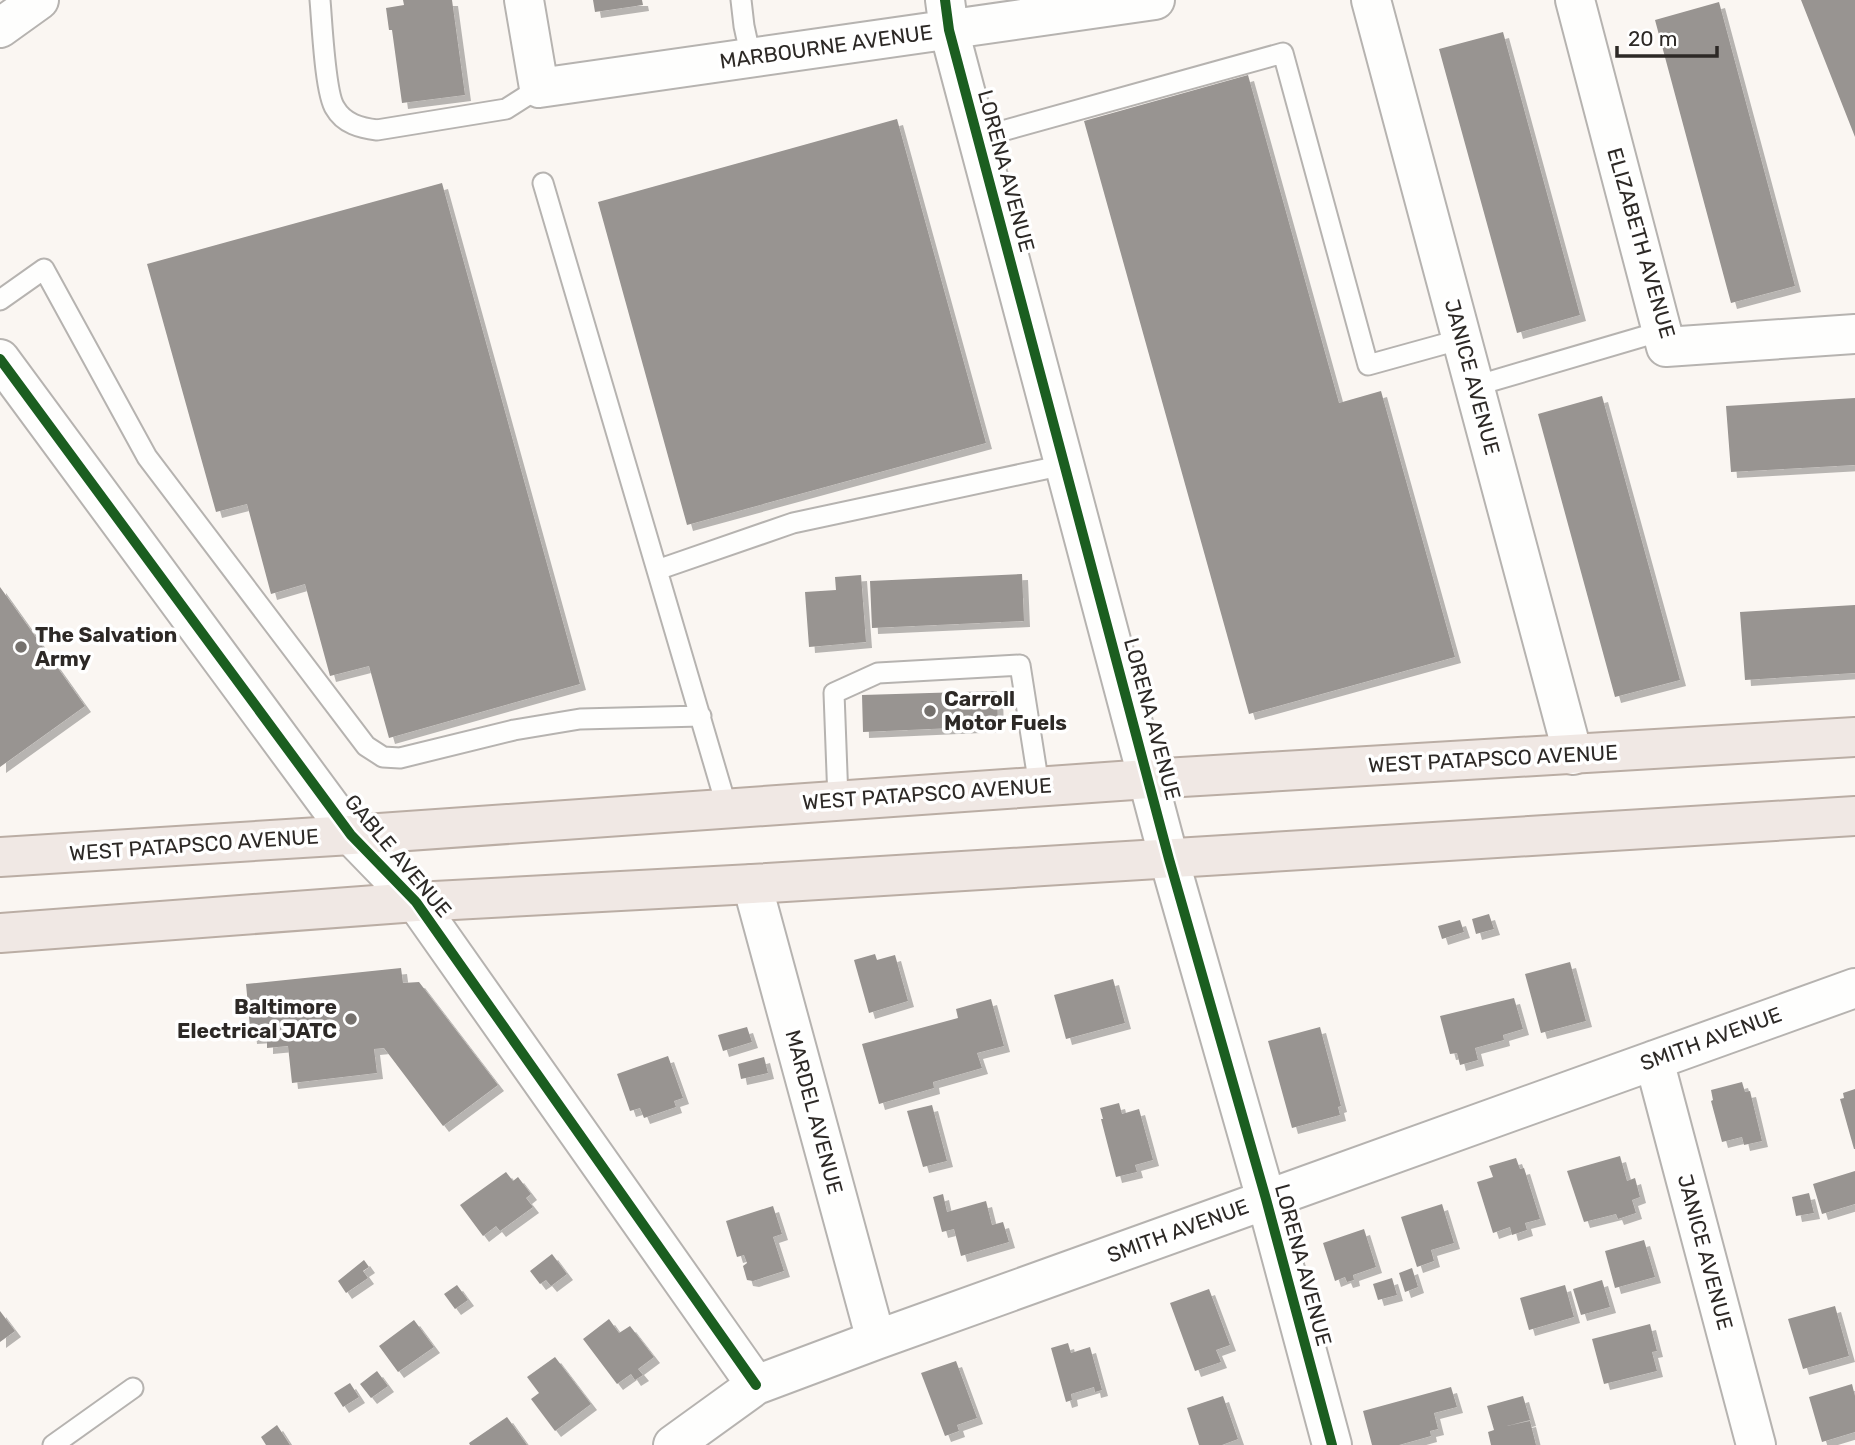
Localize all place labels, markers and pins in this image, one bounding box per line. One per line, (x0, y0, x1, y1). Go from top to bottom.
place label: The Salvation Army (35, 622, 177, 671)
marker: The Salvation Army (13, 639, 29, 655)
place label: Carroll Motor Fuels (944, 686, 1067, 735)
marker: Carroll Motor Fuels (922, 703, 938, 719)
place label: Baltimore Electrical JATC (177, 994, 337, 1043)
marker: Baltimore Electrical JATC (343, 1011, 359, 1027)

